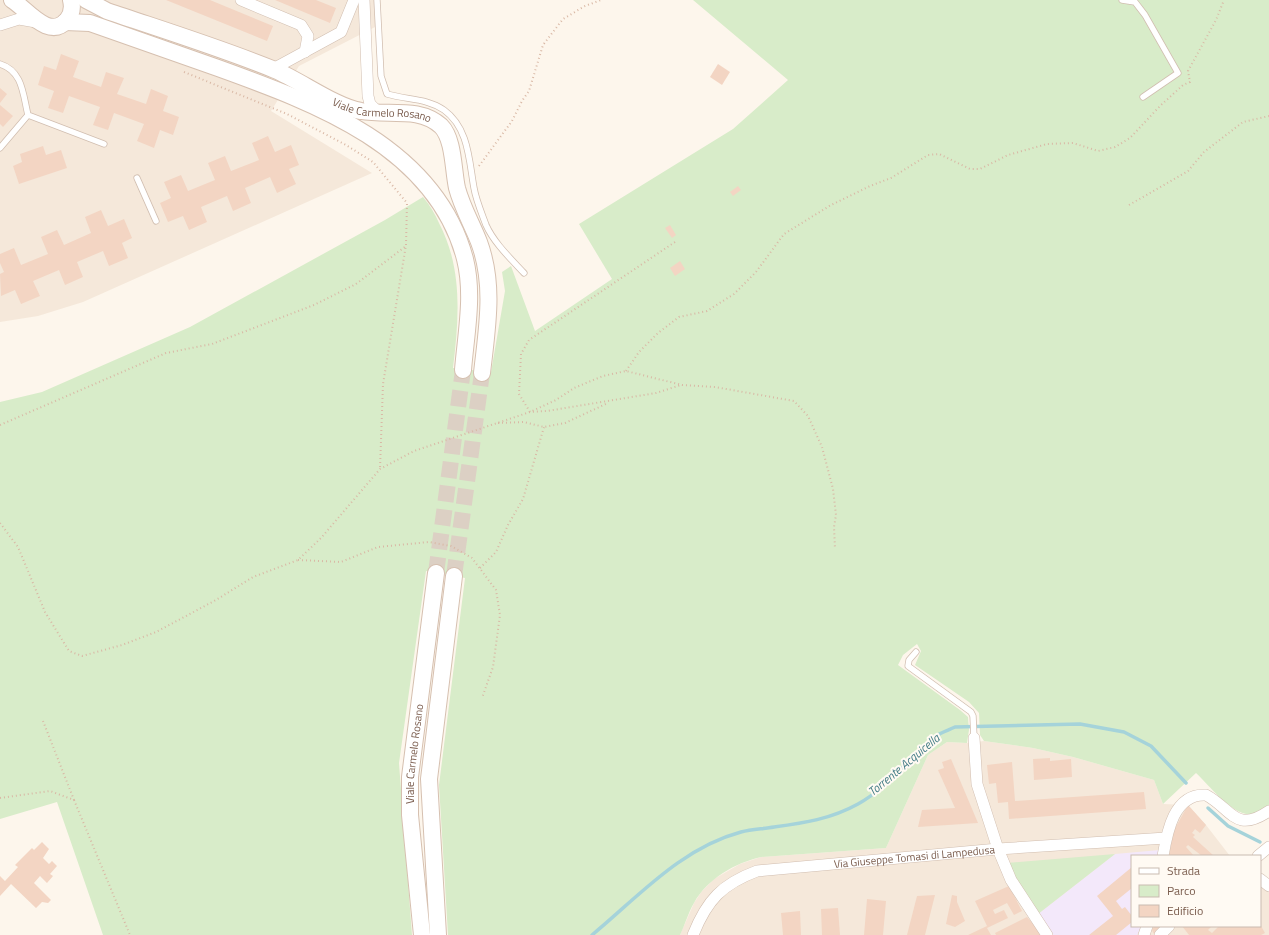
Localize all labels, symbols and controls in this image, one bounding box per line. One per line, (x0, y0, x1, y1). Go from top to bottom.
street label: Viale Carmelo Rosano (330, 94, 434, 126)
street label: Viale Carmelo Rosano (402, 703, 427, 804)
water label: Torrente Acquicella (864, 728, 945, 800)
street label: Via Giuseppe Tomasi di Lampedusa (833, 841, 996, 872)
legend (1131, 855, 1261, 927)
text: Strada (1167, 861, 1200, 880)
text: Parco (1167, 881, 1196, 900)
text: Edificio (1167, 901, 1203, 920)

